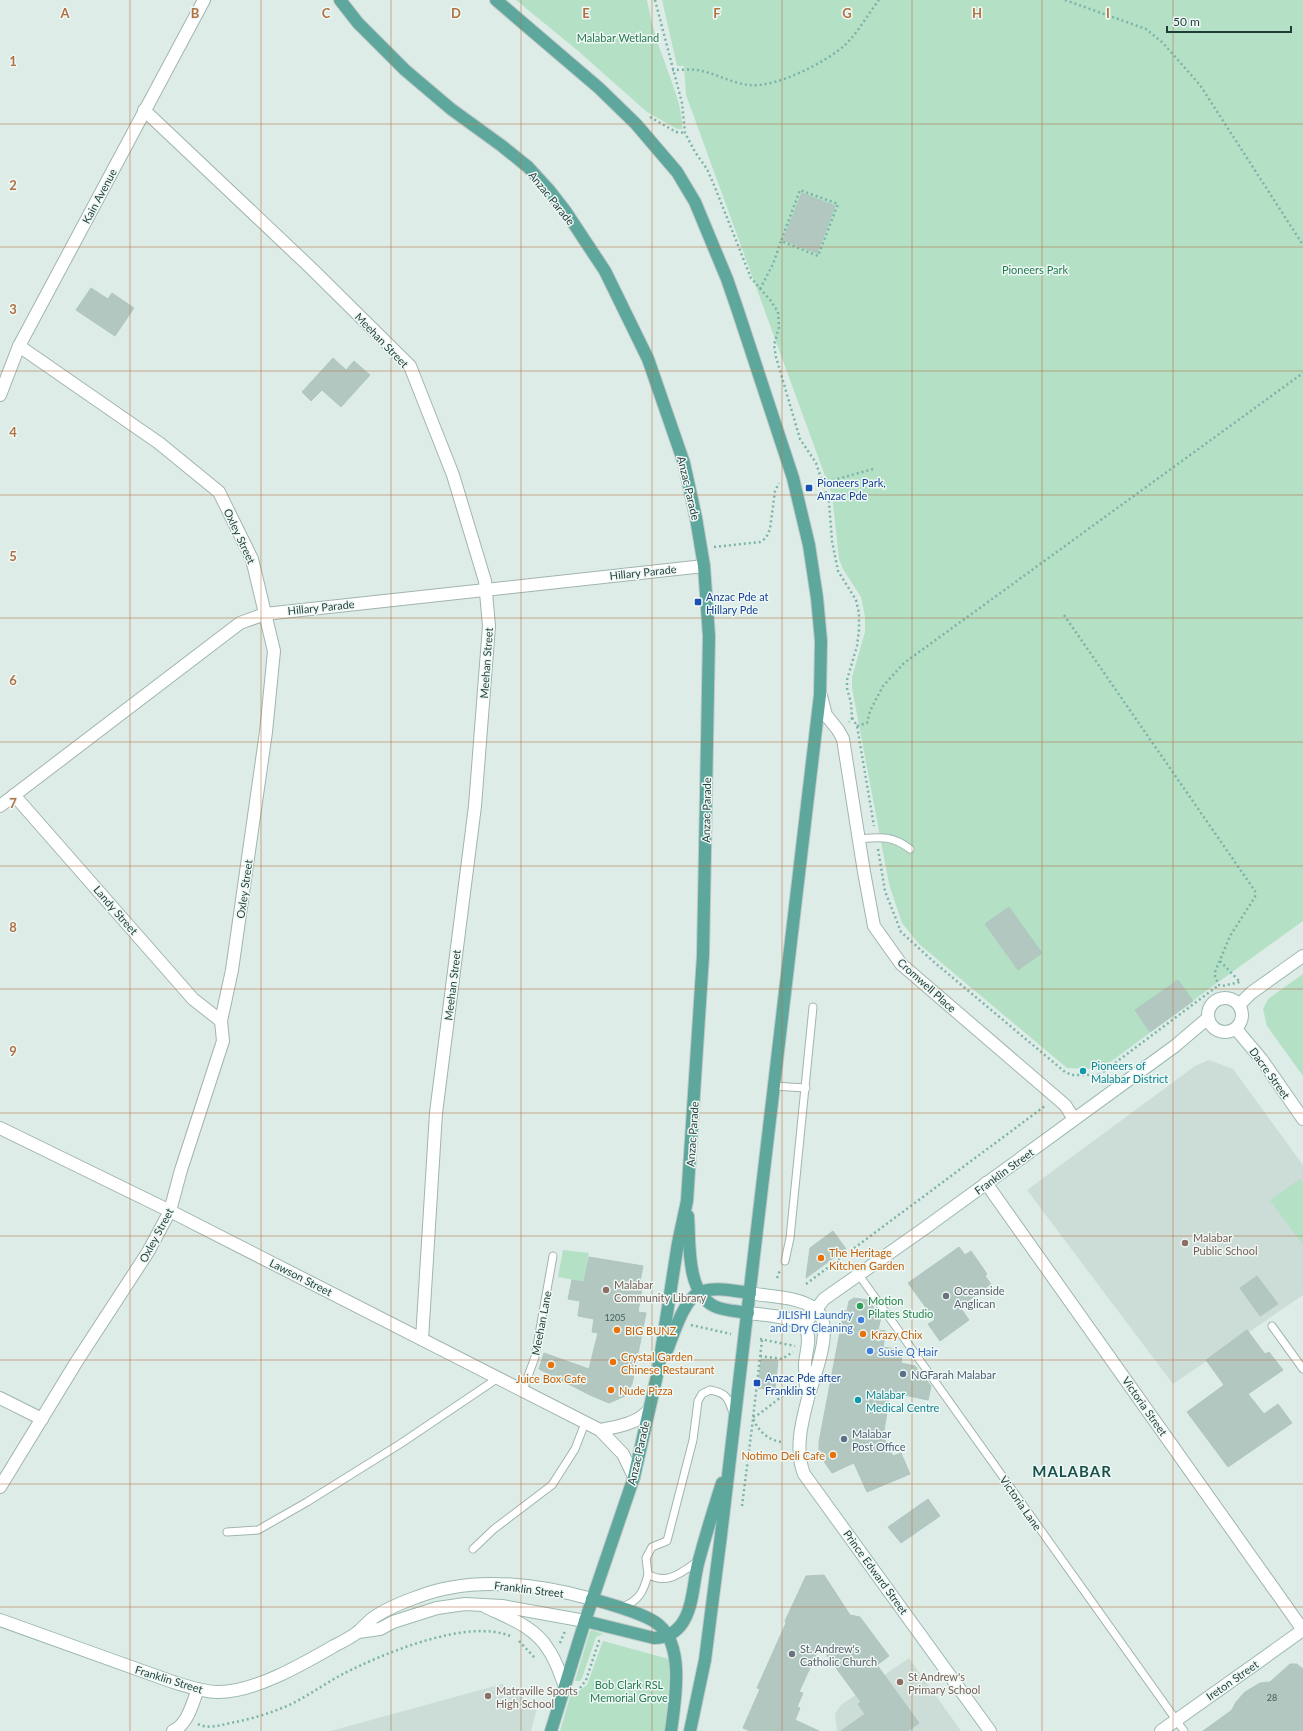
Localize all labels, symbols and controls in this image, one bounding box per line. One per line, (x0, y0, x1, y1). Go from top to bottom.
text: A (59, 5, 70, 21)
text: B (191, 5, 200, 21)
text: C (322, 5, 331, 21)
text: D (451, 5, 461, 21)
text: E (582, 5, 590, 21)
text: F (713, 5, 721, 21)
text: G (842, 5, 852, 21)
text: H (972, 5, 982, 21)
text: I (1106, 5, 1110, 21)
scale bar (1167, 8, 1291, 34)
text: 50 m (1173, 14, 1200, 29)
park label: Malabar Wetland (577, 31, 659, 44)
text: 1 (9, 53, 17, 69)
street label: Kain Avenue (79, 166, 119, 226)
street label: Anzac Parade (526, 169, 578, 228)
text: 2 (9, 177, 17, 193)
park label: Pioneers Park (1002, 263, 1069, 276)
text: 3 (9, 301, 17, 317)
street label: Meehan Street (353, 310, 411, 370)
text: 4 (9, 424, 17, 440)
street label: Anzac Parade (675, 455, 703, 521)
place label: Pioneers Park, Anzac Pde (817, 476, 886, 502)
marker: Pioneers Park, Anzac Pde (804, 483, 814, 493)
street label: Oxley Street (222, 506, 258, 566)
text: 5 (9, 548, 17, 564)
street label: Hillary Parade (609, 562, 677, 582)
place label: Anzac Pde at Hillary Pde (706, 590, 769, 616)
street label: Hillary Parade (287, 597, 355, 617)
marker: Anzac Pde at Hillary Pde (693, 597, 703, 607)
street label: Meehan Street (477, 627, 495, 699)
text: 6 (9, 672, 17, 688)
street label: Anzac Parade (699, 777, 713, 843)
text: 7 (9, 795, 17, 811)
street label: Oxley Street (233, 859, 255, 919)
street label: Landy Street (91, 883, 141, 937)
text: 8 (9, 919, 17, 935)
street label: Meehan Street (441, 949, 463, 1021)
street label: Cromwell Place (895, 955, 959, 1015)
text: 9 (9, 1043, 17, 1059)
street label: Dacre Street (1247, 1045, 1293, 1101)
place label: Pioneers of Malabar District (1091, 1059, 1168, 1085)
marker: Pioneers of Malabar District (1078, 1066, 1088, 1076)
street label: Anzac Parade (683, 1101, 701, 1167)
street label: Franklin Street (972, 1145, 1036, 1197)
street label: Oxley Street (136, 1206, 176, 1264)
place label: Malabar Public School (1193, 1231, 1258, 1257)
marker: Malabar Public School (1180, 1238, 1190, 1248)
place label: The Heritage Kitchen Garden (829, 1246, 904, 1272)
marker: The Heritage Kitchen Garden (816, 1253, 826, 1263)
street label: Lawson Street (267, 1256, 335, 1298)
place label: Malabar Community Library (614, 1278, 706, 1304)
place label: Oceanside Anglican (954, 1284, 1005, 1310)
marker: Malabar Community Library (601, 1285, 611, 1295)
street label: Meehan Lane (528, 1290, 554, 1356)
marker: Oceanside Anglican (941, 1291, 951, 1301)
place label: Motion Pilates Studio (868, 1294, 933, 1320)
marker: Motion Pilates Studio (855, 1301, 865, 1311)
place label: JILISHI Laundry and Dry Cleaning (770, 1308, 853, 1334)
house number: 1205 (605, 1312, 625, 1323)
marker: JILISHI Laundry and Dry Cleaning (856, 1315, 866, 1325)
place label: BIG BUNZ (625, 1324, 677, 1337)
marker: BIG BUNZ (612, 1325, 622, 1335)
place label: Krazy Chix (871, 1328, 923, 1341)
marker: Krazy Chix (858, 1329, 868, 1339)
place label: Susie Q Hair (878, 1345, 938, 1358)
marker: Susie Q Hair (865, 1346, 875, 1356)
place label: Crystal Garden Chinese Restaurant (621, 1350, 715, 1376)
marker: Crystal Garden Chinese Restaurant (608, 1357, 618, 1367)
marker: Juice Box Cafe (546, 1360, 556, 1370)
place label: NGFarah Malabar (911, 1368, 996, 1381)
marker: NGFarah Malabar (898, 1369, 908, 1379)
place label: Anzac Pde after Franklin St (765, 1371, 841, 1397)
place label: Juice Box Cafe (516, 1372, 586, 1385)
street label: Victoria Street (1120, 1374, 1170, 1438)
marker: Anzac Pde after Franklin St (752, 1378, 762, 1388)
place label: Nude Pizza (619, 1384, 673, 1397)
marker: Nude Pizza (606, 1385, 616, 1395)
place label: Malabar Medical Centre (866, 1388, 940, 1414)
marker: Malabar Medical Centre (853, 1395, 863, 1405)
street label: Anzac Parade (624, 1420, 652, 1486)
place label: Malabar Post Office (852, 1427, 906, 1453)
marker: Malabar Post Office (839, 1434, 849, 1444)
place label: Notimo Deli Cafe (741, 1449, 825, 1462)
marker: Notimo Deli Cafe (828, 1450, 838, 1460)
district label: MALABAR (1032, 1462, 1112, 1480)
street label: Victoria Lane (997, 1473, 1045, 1533)
street label: Prince Edward Street (841, 1527, 911, 1617)
street label: Franklin Street (493, 1578, 565, 1600)
place label: St. Andrew's Catholic Church (800, 1642, 877, 1668)
marker: St. Andrew's Catholic Church (787, 1649, 797, 1659)
street label: Ireton Street (1203, 1657, 1261, 1703)
street label: Franklin Street (134, 1663, 204, 1695)
place label: St Andrew's Primary School (908, 1670, 980, 1696)
marker: St Andrew's Primary School (895, 1677, 905, 1687)
park label: Bob Clark RSL Memorial Grove (590, 1678, 668, 1704)
place label: Matraville Sports High School (496, 1684, 578, 1710)
marker: Matraville Sports High School (483, 1691, 493, 1701)
house number: 28 (1267, 1692, 1277, 1703)

